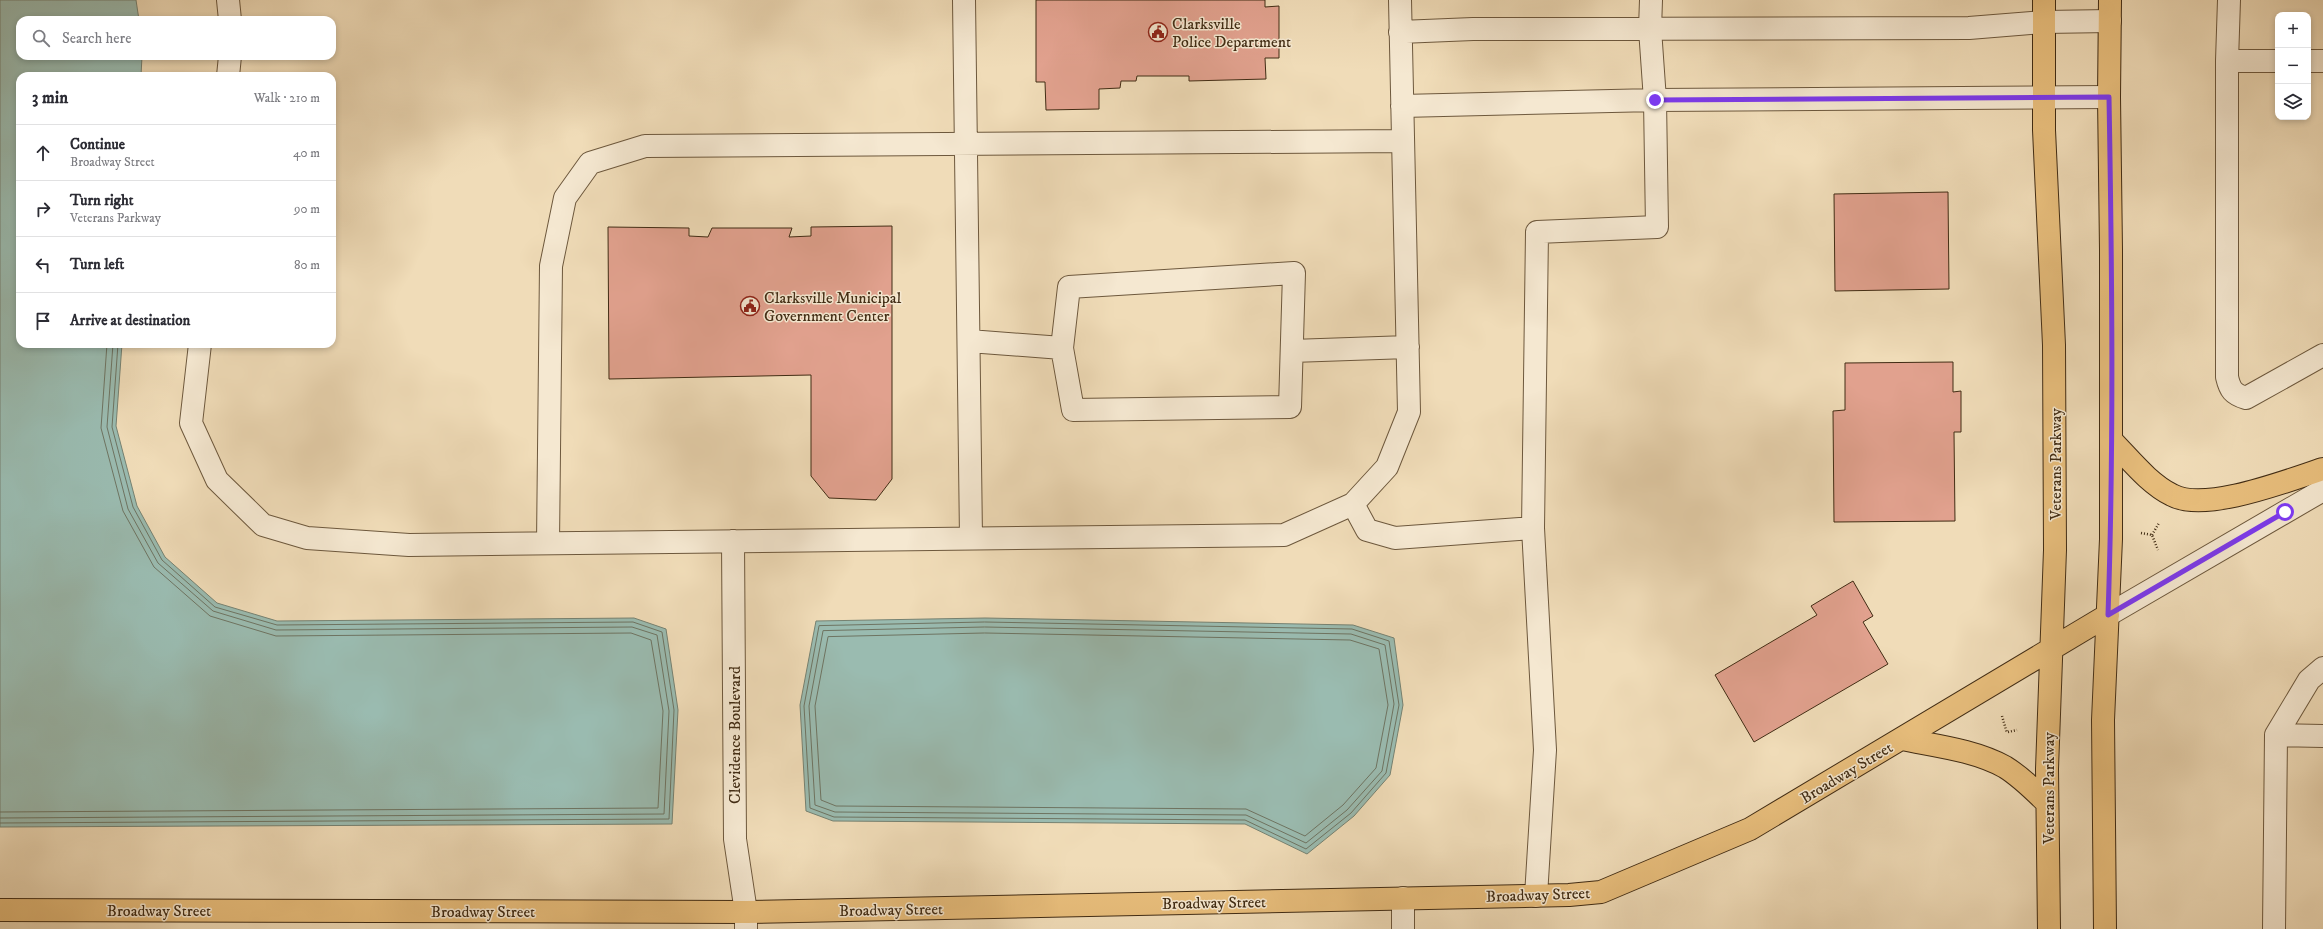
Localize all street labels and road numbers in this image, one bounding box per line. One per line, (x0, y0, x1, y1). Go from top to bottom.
street label: Veterans Parkway (2046, 408, 2066, 521)
street label: Clevidence Boulevard (725, 666, 745, 804)
street label: Veterans Parkway (2039, 732, 2059, 845)
street label: Broadway Street (1797, 737, 1896, 808)
street label: Broadway Street (1486, 883, 1590, 907)
street label: Broadway Street (1162, 892, 1266, 914)
street label: Broadway Street (839, 899, 943, 921)
street label: Broadway Street (107, 901, 211, 921)
street label: Broadway Street (431, 902, 535, 922)

